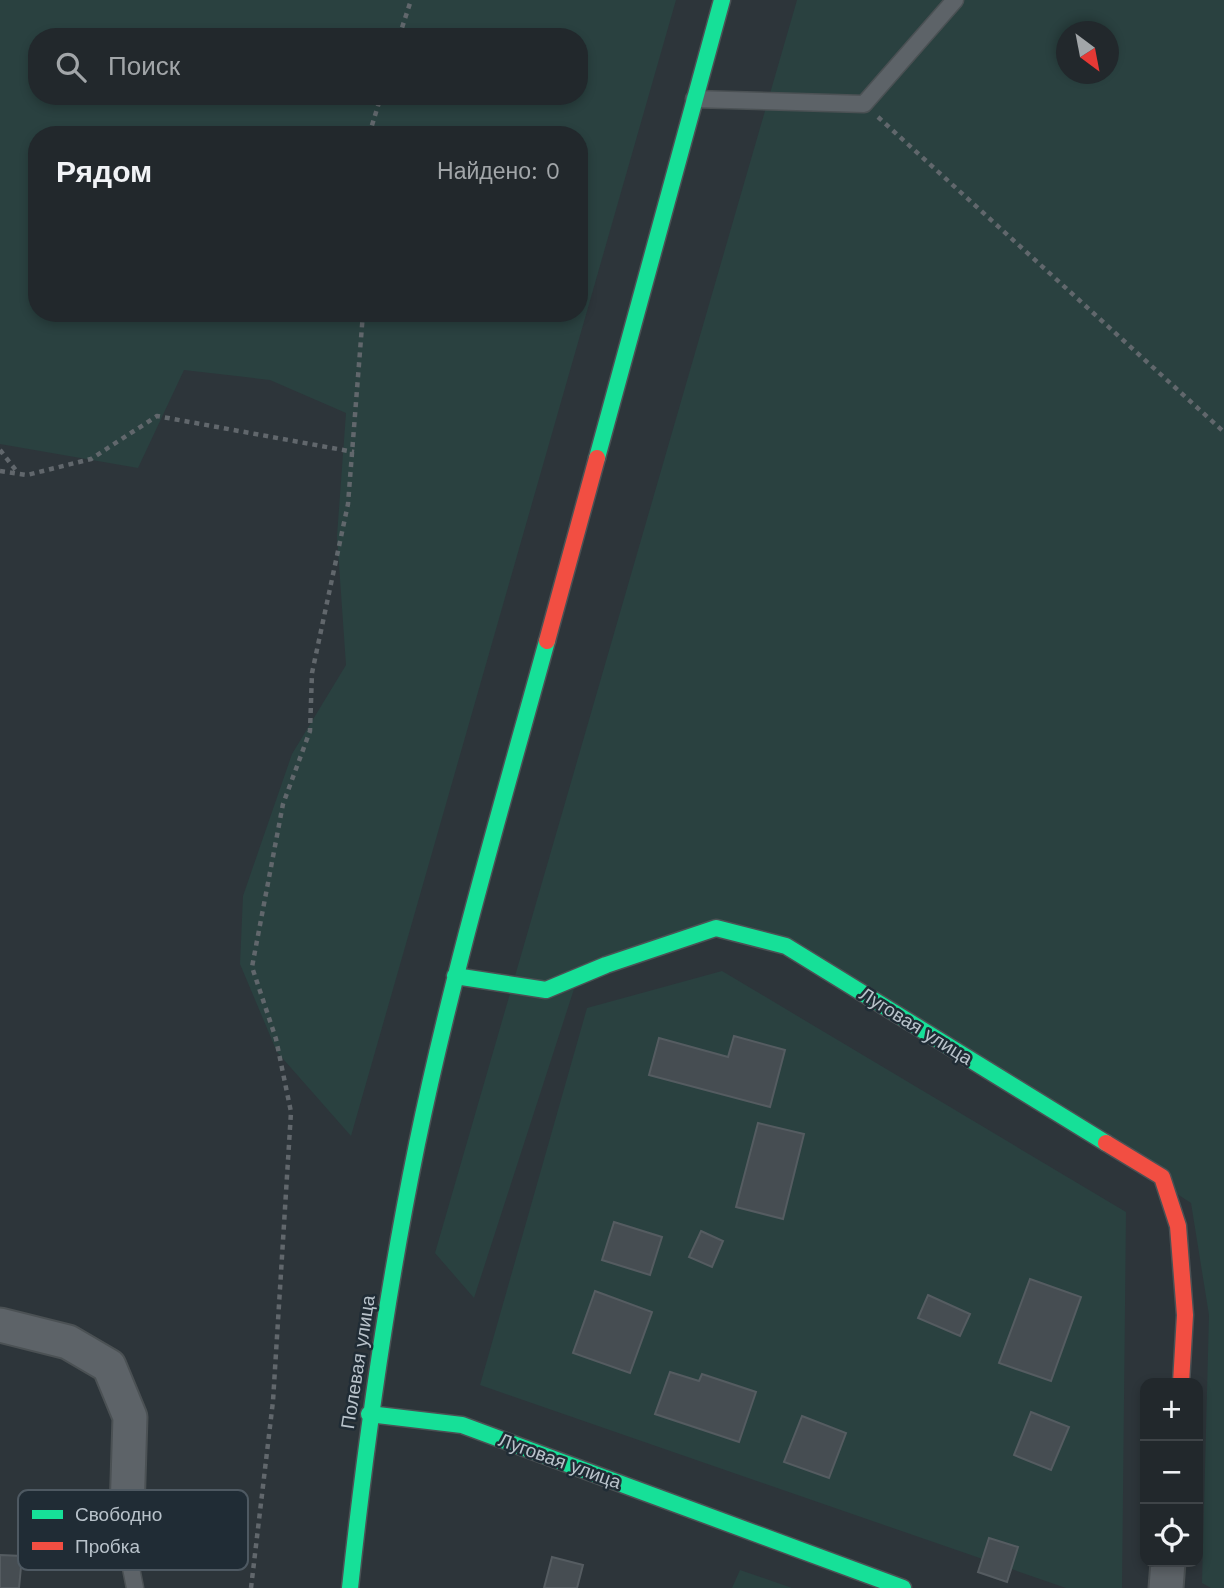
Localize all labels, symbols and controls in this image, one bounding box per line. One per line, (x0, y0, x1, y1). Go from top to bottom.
north arrow (1056, 21, 1119, 84)
search box (28, 28, 588, 105)
icon: search (52, 48, 90, 86)
text: Поиск (108, 51, 180, 81)
text: Рядом (56, 154, 152, 189)
text: Найдено: 0 (437, 158, 560, 185)
street label: Луговая улица (855, 982, 977, 1070)
street label: Полевая улица (336, 1293, 380, 1430)
map controls (1140, 1378, 1203, 1567)
button: + (1140, 1378, 1203, 1441)
street label: Луговая улица (496, 1428, 625, 1494)
button: − (1140, 1441, 1203, 1504)
legend (18, 1490, 248, 1570)
text: Свободно (75, 1503, 162, 1526)
button: locate (1140, 1504, 1203, 1567)
text: Пробка (75, 1535, 140, 1558)

